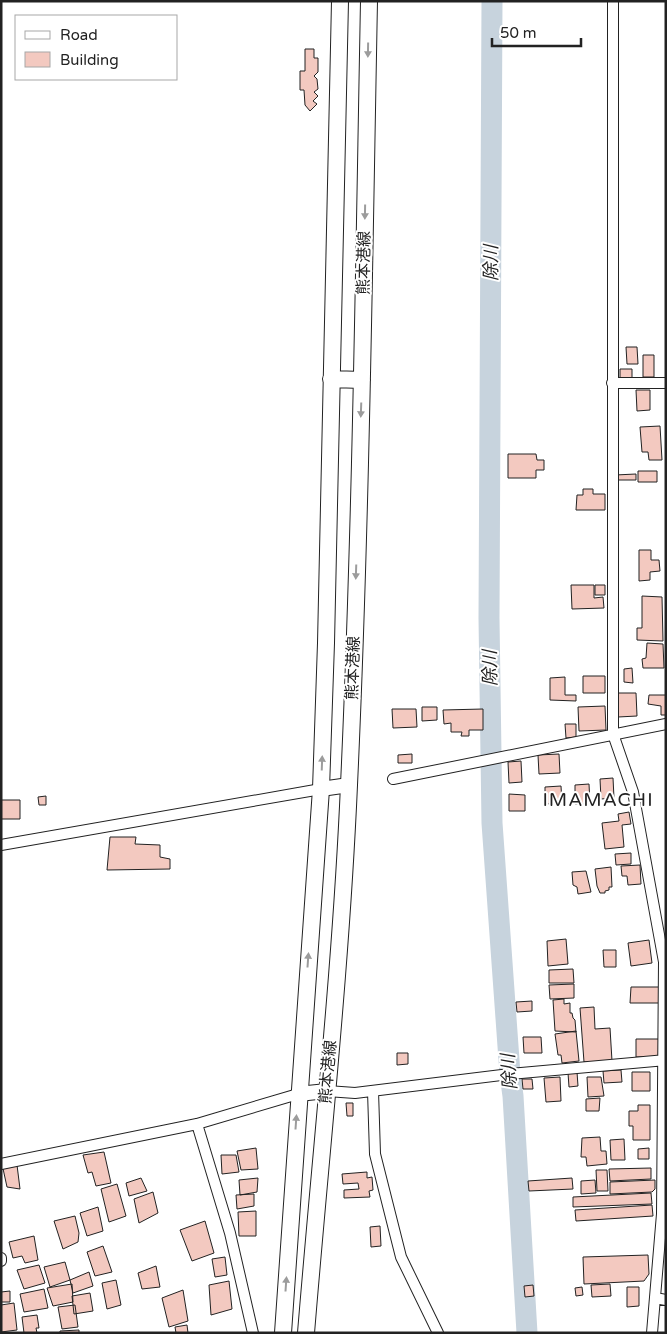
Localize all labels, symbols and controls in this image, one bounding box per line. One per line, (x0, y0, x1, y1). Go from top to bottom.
legend (15, 15, 178, 80)
scale bar (492, 15, 581, 47)
text: 50 m (500, 24, 537, 42)
text: Road (60, 26, 98, 44)
one-way arrow (364, 42, 372, 58)
text: Building (60, 51, 119, 69)
one-way arrow (361, 205, 369, 221)
street label: 熊本港線 (353, 231, 375, 295)
water label: 除川 (480, 243, 502, 281)
one-way arrow (356, 402, 364, 418)
one-way arrow (351, 565, 359, 581)
street label: 熊本港線 (342, 636, 364, 700)
water label: 除川 (479, 648, 501, 686)
one-way arrow (318, 755, 326, 771)
district label: IMAMACHI (542, 789, 654, 811)
one-way arrow (305, 952, 313, 968)
street label: 熊本港線 (315, 1039, 341, 1105)
water label: 除川 (497, 1051, 521, 1091)
one-way arrow (293, 1114, 301, 1130)
one-way arrow (283, 1276, 291, 1292)

